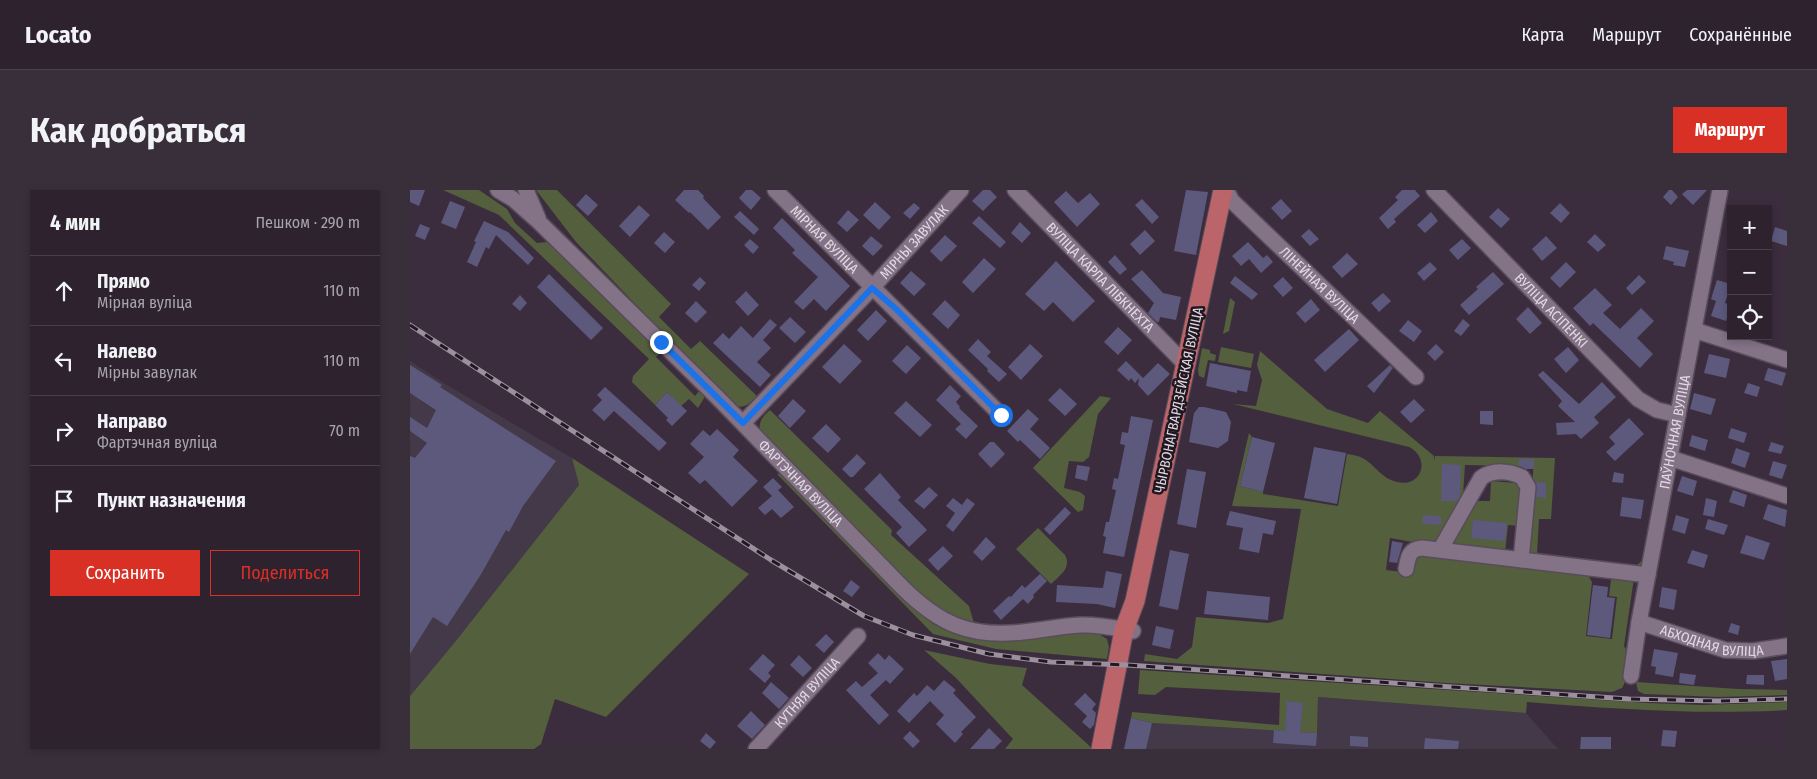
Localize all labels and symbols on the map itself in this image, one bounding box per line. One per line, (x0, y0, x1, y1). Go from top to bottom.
street label: МІРНЫ ЗАВУЛАК (876, 201, 952, 282)
street label: МІРНАЯ ВУЛІЦА (787, 202, 863, 277)
street label: ВУЛІЦА КАРЛА ЛІБКНЕХТА (1043, 219, 1158, 336)
street label: ЛІНЕЙНАЯ ВУЛІЦА (1276, 243, 1364, 327)
street label: ВУЛІЦА АСІПЕНКІ (1511, 269, 1592, 351)
street label: ЧЫРВОНАГВАРДЗЕЙСКАЯ ВУЛІЦА (1151, 305, 1207, 495)
route end (650, 331, 673, 354)
street label: ПАЎНОЧНАЯ ВУЛІЦА (1656, 373, 1694, 490)
route start (990, 404, 1013, 427)
street label: ФАРТЭЧНАЯ ВУЛІЦА (755, 436, 847, 530)
street label: АБХОДНАЯ ВУЛІЦА (1658, 621, 1765, 660)
street label: КУТНЯЯ ВУЛІЦА (771, 653, 844, 732)

